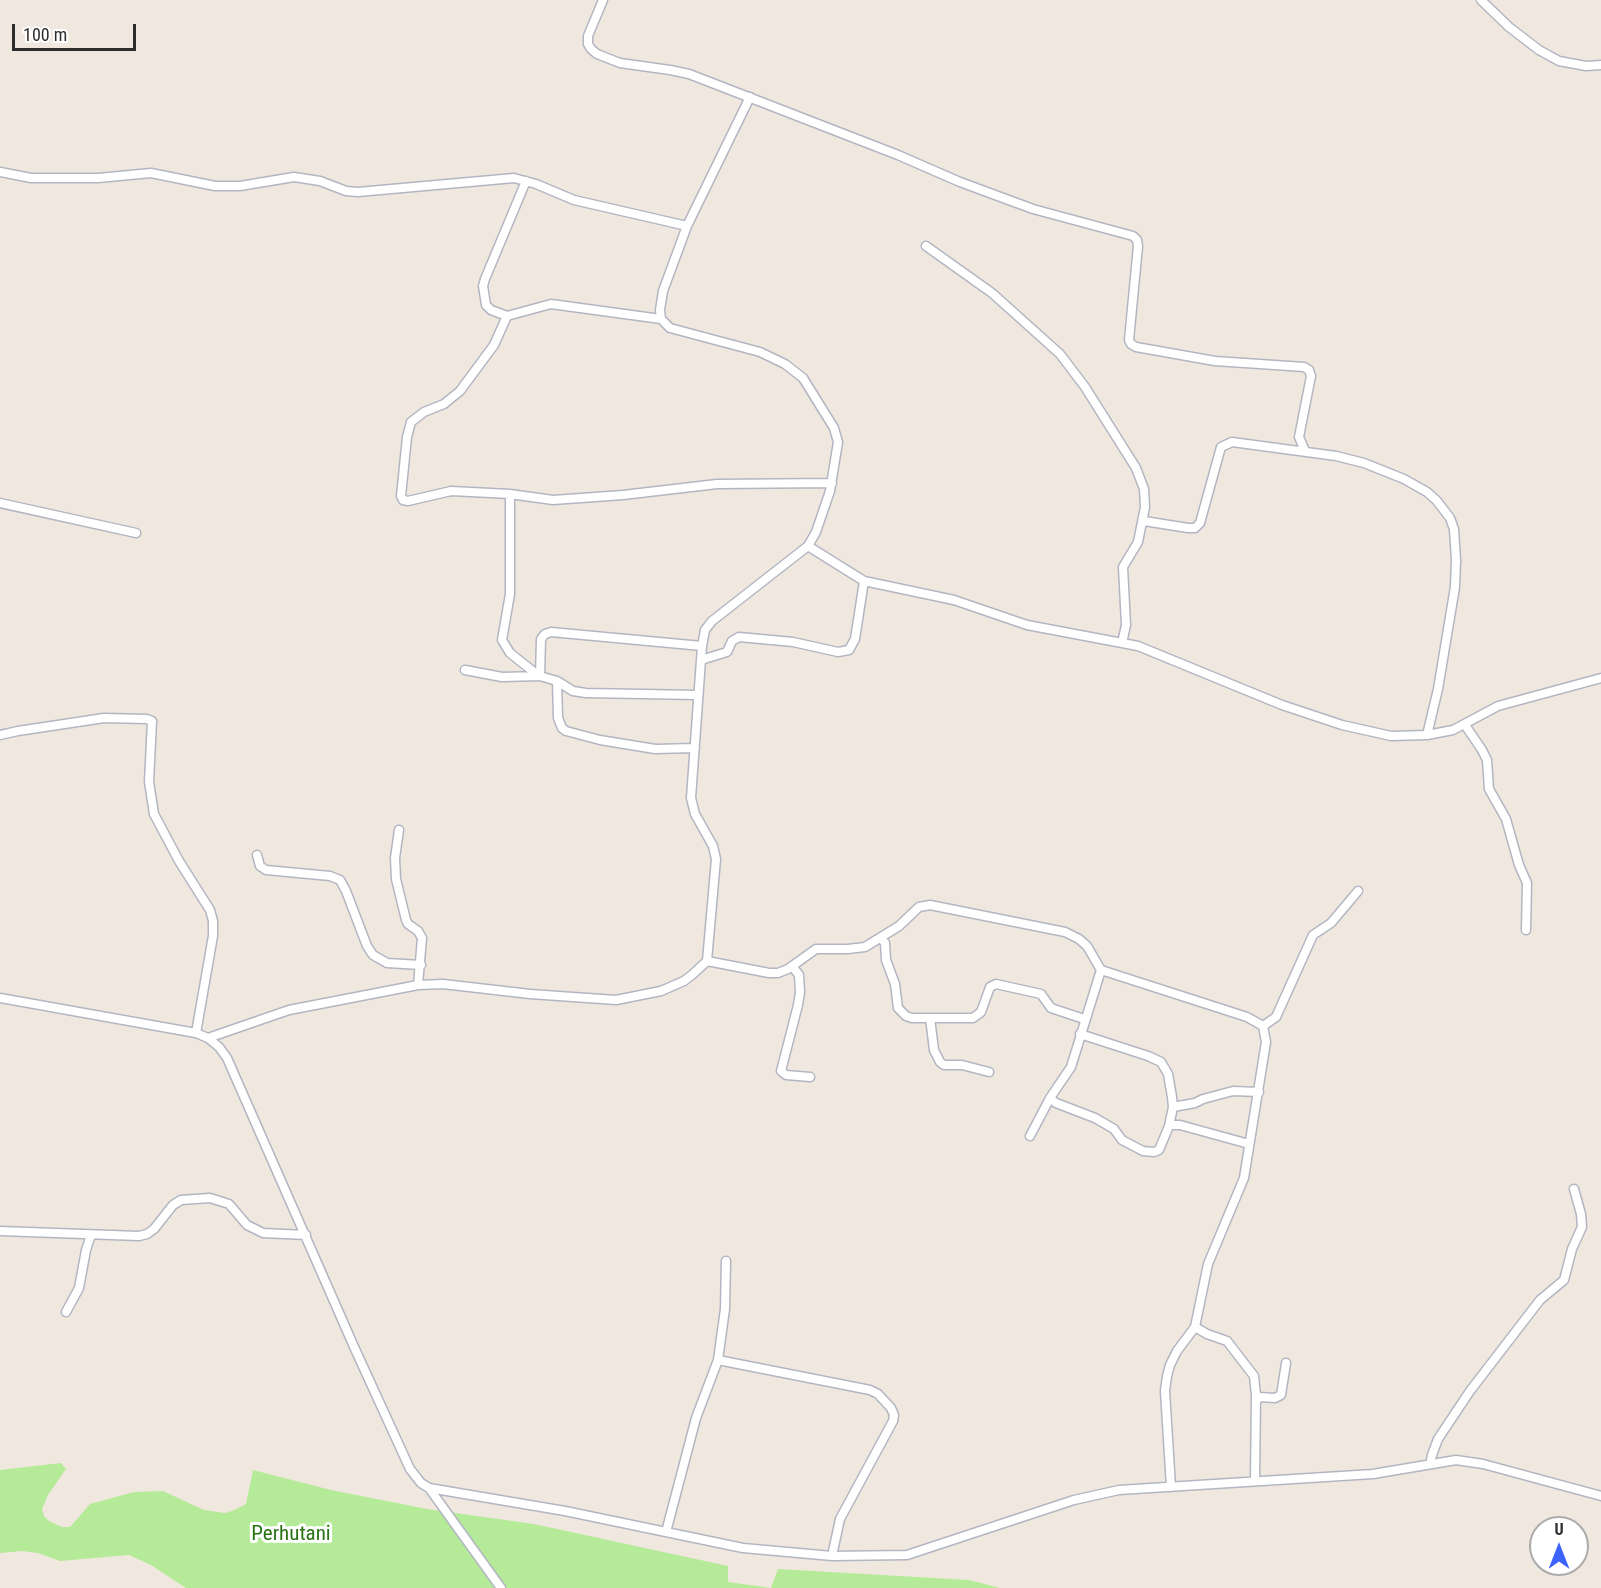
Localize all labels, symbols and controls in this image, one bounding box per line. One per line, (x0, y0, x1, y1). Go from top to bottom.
scale bar (15, 12, 140, 50)
text: 100 m (23, 24, 67, 45)
north arrow (1529, 1516, 1589, 1576)
text: U (1554, 1520, 1564, 1539)
park label: Perhutani (251, 1522, 331, 1548)

